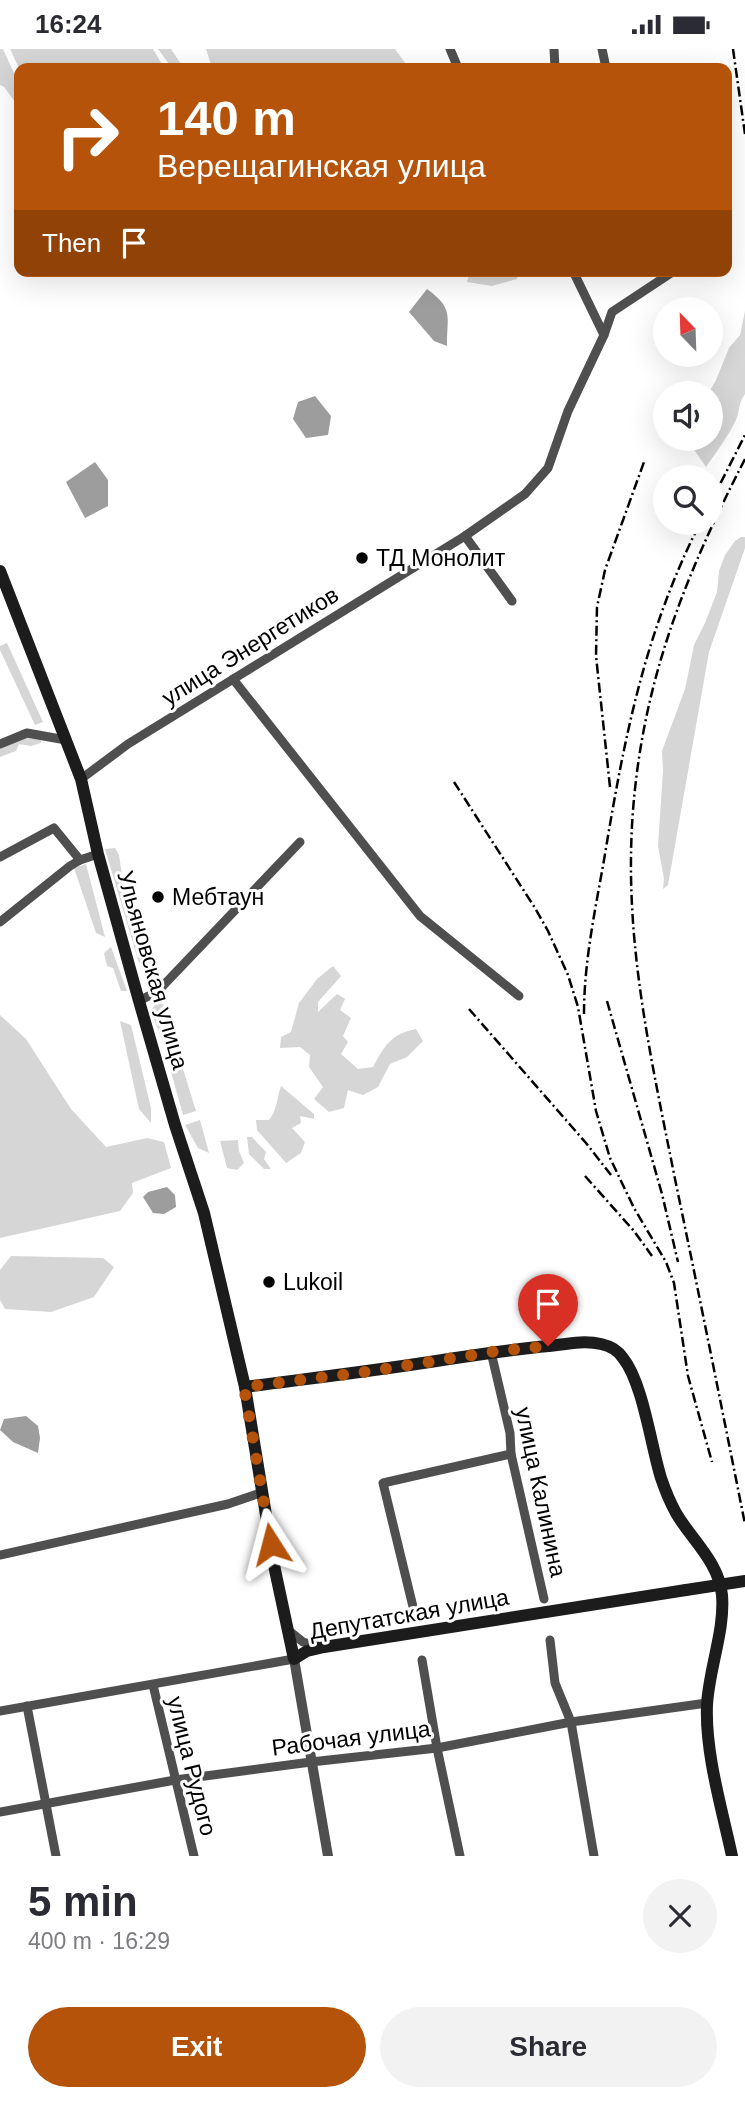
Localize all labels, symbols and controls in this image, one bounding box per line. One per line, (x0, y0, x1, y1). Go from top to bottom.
text: 16:24 (35, 9, 102, 39)
icon: right (42, 91, 133, 182)
text: 140 m (157, 91, 296, 145)
text: Верещагинская улица (157, 148, 486, 184)
icon: arrive (115, 224, 153, 262)
text: Then (42, 228, 101, 258)
north arrow (653, 297, 723, 367)
map controls (653, 297, 723, 535)
button: sound (653, 381, 723, 451)
button: search (653, 465, 723, 535)
place label: ТД Монолит (376, 545, 506, 571)
marker: ТД Монолит (354, 550, 370, 566)
street label: улица Энергетиков (157, 581, 343, 711)
street label: Ульяновская улица (112, 868, 194, 1072)
place label: Мебтаун (172, 884, 264, 910)
marker: Мебтаун (150, 889, 166, 905)
place label: Lukoil (283, 1269, 343, 1295)
marker: Lukoil (261, 1274, 277, 1290)
pin (518, 1274, 578, 1346)
icon: arrive (529, 1285, 567, 1323)
street label: улица Калинина (510, 1405, 572, 1580)
position arrow (234, 1507, 308, 1581)
street label: Депутатская улица (307, 1584, 511, 1644)
street label: улица Рудого (162, 1694, 222, 1838)
street label: Рабочая улица (270, 1715, 432, 1761)
text: 5 min (28, 1878, 138, 1925)
button: close (643, 1879, 717, 1953)
text: 400 m · 16:29 (28, 1928, 170, 1954)
button: Exit (28, 2007, 366, 2087)
button: Share (380, 2007, 717, 2087)

